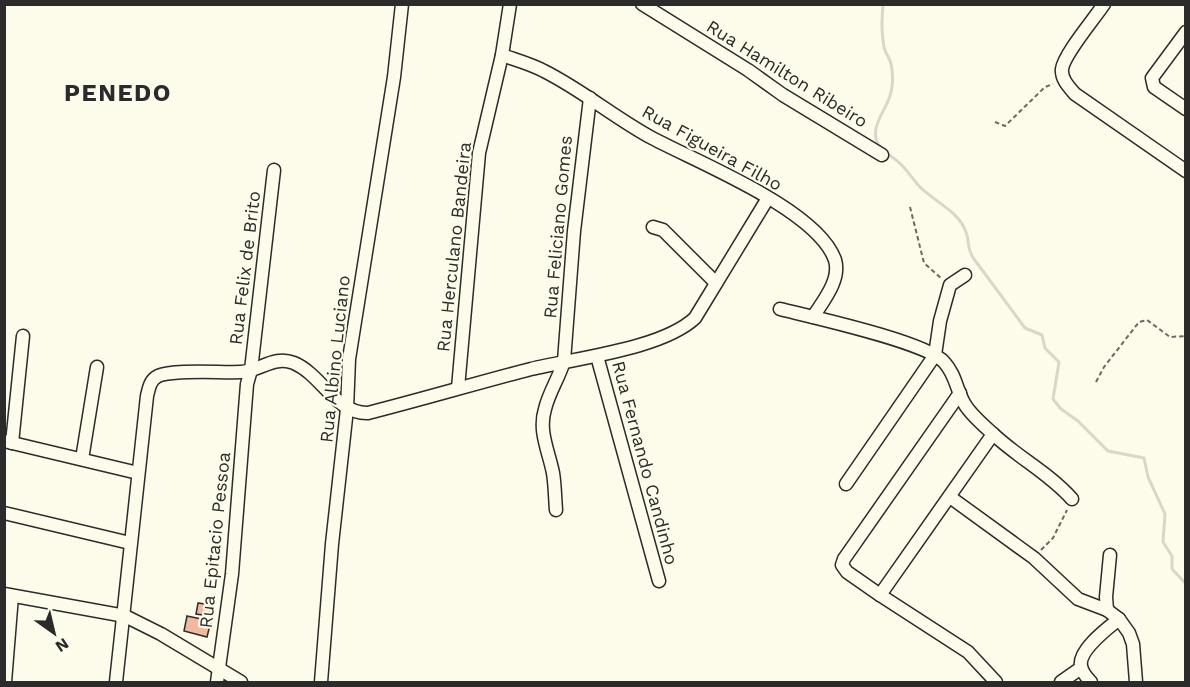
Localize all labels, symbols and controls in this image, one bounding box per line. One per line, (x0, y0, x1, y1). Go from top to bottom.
street label: Rua Hamilton Ribeiro (703, 15, 872, 132)
district label: PENEDO (64, 79, 172, 107)
street label: Rua Figueira Filho (639, 100, 786, 195)
street label: Rua Feliciano Gomes (539, 135, 576, 319)
street label: Rua Herculano Bandeira (432, 141, 475, 353)
street label: Rua Felix de Brito (225, 190, 264, 346)
street label: Rua Albino Luciano (315, 274, 354, 444)
street label: Rua Fernando Candinho (608, 359, 683, 567)
street label: Rua Epitacio Pessoa (195, 451, 234, 629)
north arrow (24, 603, 84, 663)
text: N (52, 634, 72, 656)

